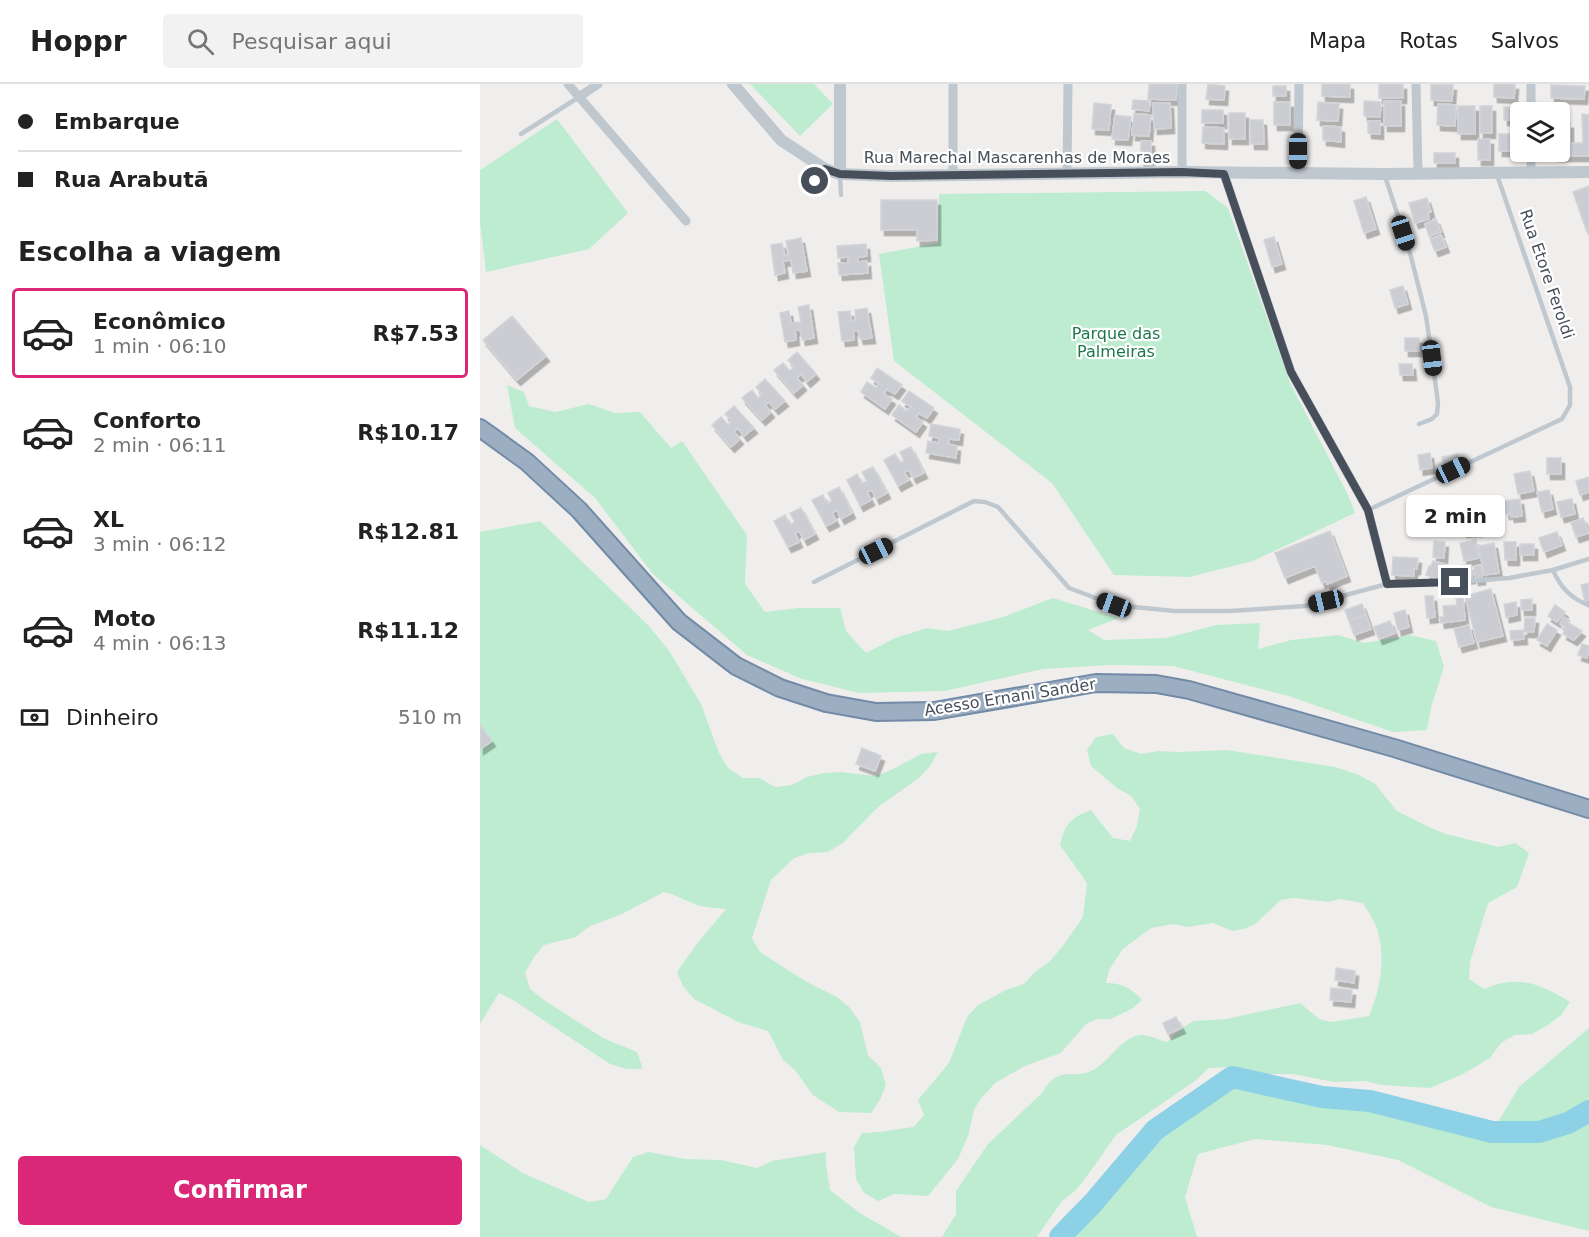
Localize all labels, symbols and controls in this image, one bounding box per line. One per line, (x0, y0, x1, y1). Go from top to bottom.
search box (163, 14, 583, 68)
text: Hoppr (30, 25, 127, 58)
icon: search (184, 25, 217, 58)
text: Pesquisar aqui (232, 29, 392, 54)
text: Mapa (1309, 29, 1366, 53)
text: Rotas (1399, 29, 1458, 53)
text: Salvos (1491, 29, 1559, 53)
map controls (1510, 102, 1570, 162)
button: layers (1510, 102, 1570, 162)
text: Embarque (54, 109, 180, 134)
car (1289, 133, 1307, 169)
street label: Rua Marechal Mascarenhas de Moraes (864, 148, 1170, 167)
text: Rua Arabutã (54, 167, 209, 192)
route start (801, 167, 828, 194)
street label: Rua Etore Feroldi (1516, 207, 1578, 341)
car (1389, 213, 1417, 253)
text: Escolha a viagem (18, 236, 282, 267)
icon: car (21, 306, 75, 360)
text: Econômico (93, 309, 226, 334)
text: R$7.53 (372, 321, 459, 346)
park label: Parque das Palmeiras (1072, 324, 1160, 361)
text: 1 min · 06:10 (93, 334, 227, 358)
car (1421, 339, 1443, 377)
icon: car (21, 405, 75, 459)
text: Conforto (93, 408, 201, 433)
text: R$10.17 (357, 420, 459, 445)
text: 2 min · 06:11 (93, 433, 227, 457)
car (1433, 454, 1473, 486)
callout: 2 min (1406, 495, 1504, 537)
icon: car (21, 504, 75, 558)
text: 2 min (1424, 504, 1487, 528)
text: XL (93, 507, 124, 532)
text: R$12.81 (357, 519, 459, 544)
text: 3 min · 06:12 (93, 532, 227, 556)
car (856, 535, 896, 567)
route end (1441, 568, 1468, 595)
car (1306, 588, 1346, 614)
car (1094, 590, 1134, 620)
icon: car (21, 603, 75, 657)
text: Moto (93, 606, 156, 631)
text: R$11.12 (357, 618, 459, 643)
text: 4 min · 06:13 (93, 631, 227, 655)
street label: Acesso Ernani Sander (923, 674, 1098, 720)
icon: cash (18, 701, 51, 734)
text: Dinheiro (66, 705, 159, 730)
text: 510 m (398, 705, 462, 729)
button: Confirmar (18, 1156, 462, 1225)

